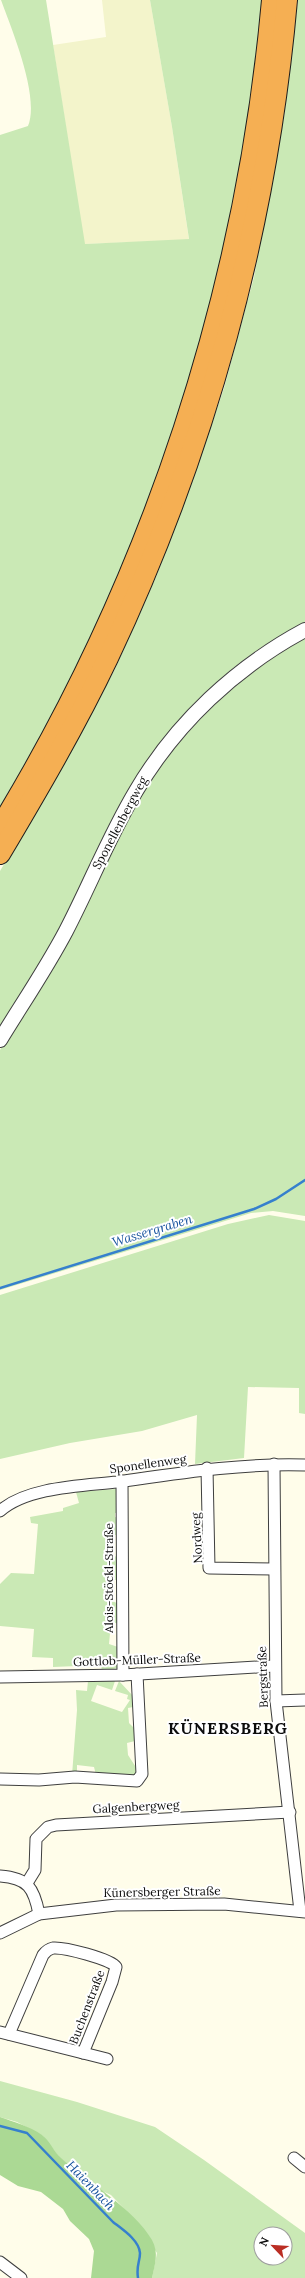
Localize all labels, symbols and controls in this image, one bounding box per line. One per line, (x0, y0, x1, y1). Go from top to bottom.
street label: Sponellenbergweg (89, 773, 151, 872)
water label: Wassergraben (110, 1210, 194, 1251)
street label: Sponellenweg (109, 1451, 188, 1476)
street label: Nordweg (188, 1512, 205, 1564)
street label: Alois-Stöckl-Straße (101, 1523, 116, 1634)
street label: Bergstraße (254, 1645, 271, 1708)
street label: Gottlob-Müller-Straße (73, 1650, 202, 1669)
district label: KÜNERSBERG (168, 1718, 288, 1738)
street label: Galgenbergweg (92, 1797, 180, 1816)
street label: Künersberger Straße (103, 1883, 221, 1900)
street label: Buchenstraße (66, 1967, 108, 2046)
water label: Haienbach (63, 2157, 119, 2214)
north arrow (253, 2226, 293, 2266)
text: N (256, 2235, 272, 2249)

